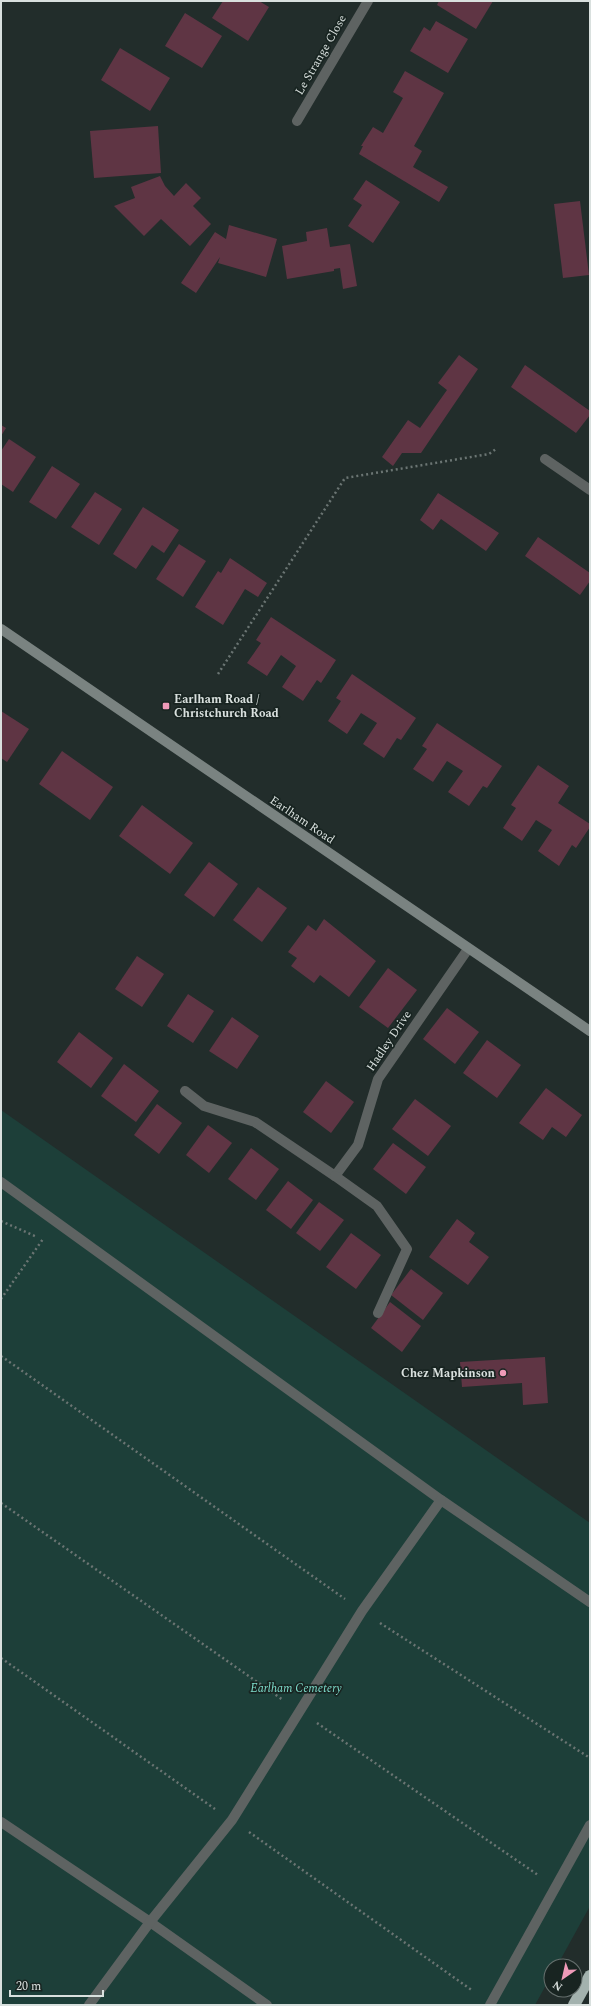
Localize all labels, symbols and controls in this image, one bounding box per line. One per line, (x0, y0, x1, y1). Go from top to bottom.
street label: Le Strange Close (290, 11, 352, 99)
place label: Earlham Road / Christchurch Road (174, 690, 279, 723)
marker: Earlham Road / Christchurch Road (161, 701, 171, 711)
street label: Earlham Road (266, 791, 339, 849)
street label: Hadley Drive (362, 1007, 416, 1075)
place label: Chez Mapkinson (401, 1364, 496, 1383)
marker: Chez Mapkinson (498, 1368, 508, 1378)
park label: Earlham Cemetery (250, 1679, 342, 1698)
north arrow (543, 1958, 583, 1998)
scale bar (10, 1972, 103, 1998)
text: N (549, 1976, 566, 1995)
text: 20 m (16, 1977, 41, 1996)

